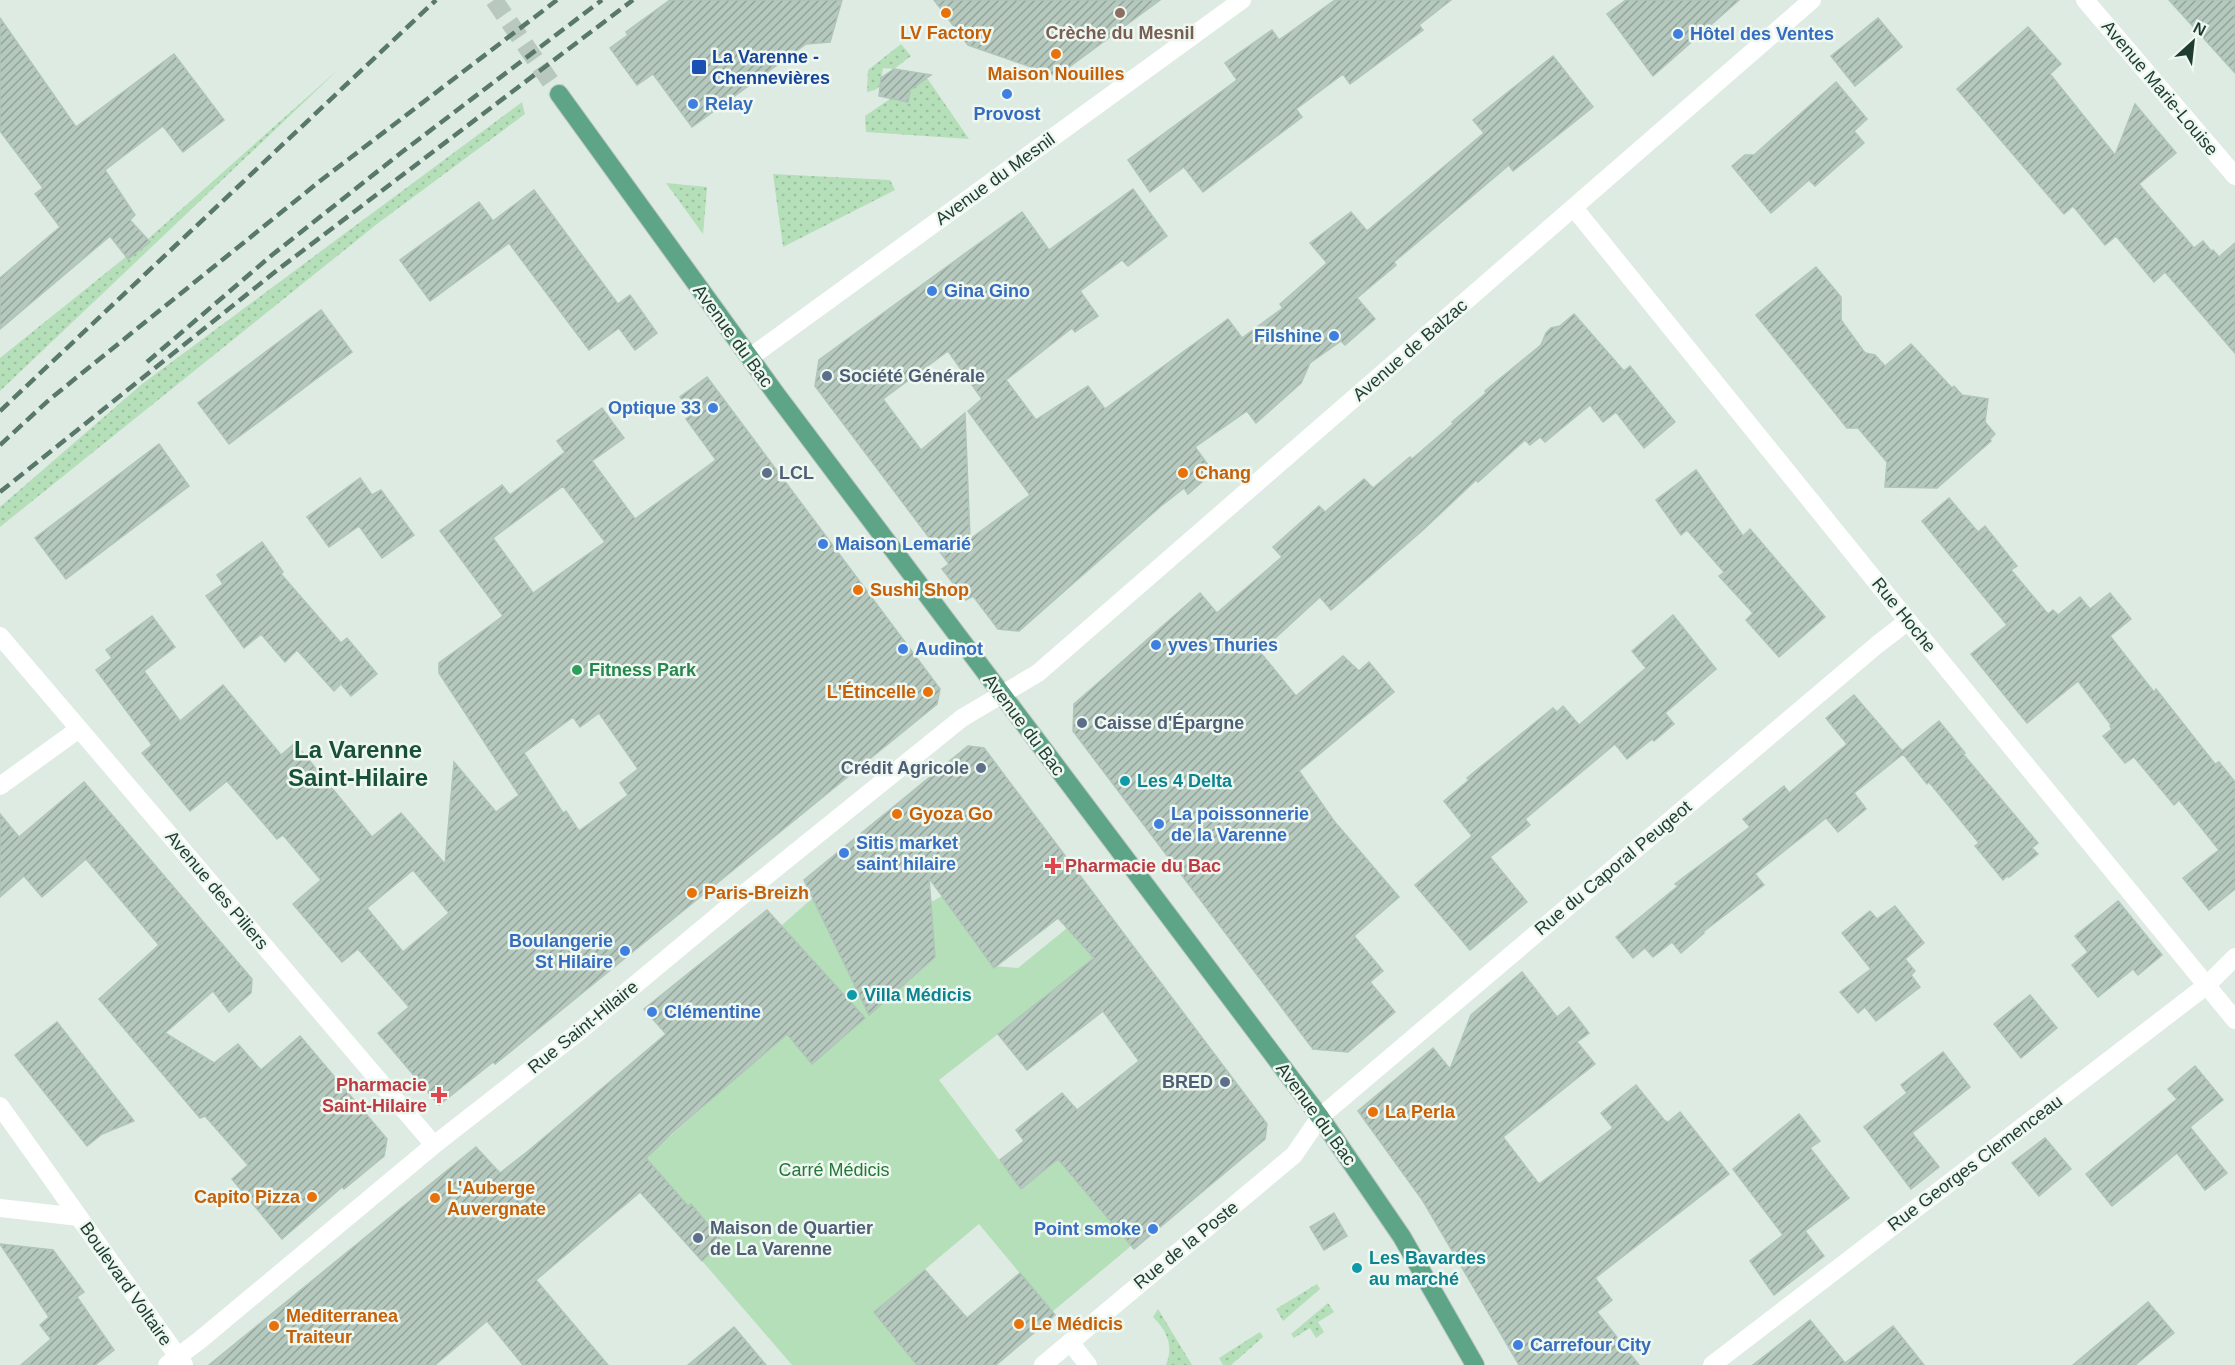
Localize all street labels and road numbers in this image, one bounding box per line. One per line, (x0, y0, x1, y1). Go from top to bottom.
street label: Avenue Marie-Louise (2098, 17, 2222, 159)
street label: Avenue du Mesnil (931, 129, 1059, 229)
street label: Avenue du Bac (689, 281, 777, 391)
street label: Avenue de Balzac (1349, 295, 1471, 405)
street label: Rue Hoche (1868, 574, 1940, 656)
street label: Avenue du Bac (979, 670, 1069, 780)
street label: Rue du Caporal Peugeot (1531, 797, 1695, 939)
street label: Avenue des Piliers (162, 827, 272, 953)
street label: Rue Saint-Hilaire (524, 976, 642, 1078)
street label: Avenue du Bac (1272, 1059, 1360, 1169)
street label: Rue Georges Clemenceau (1884, 1091, 2066, 1235)
street label: Rue de la Poste (1130, 1197, 1242, 1293)
street label: Boulevard Voltaire (76, 1218, 176, 1350)

